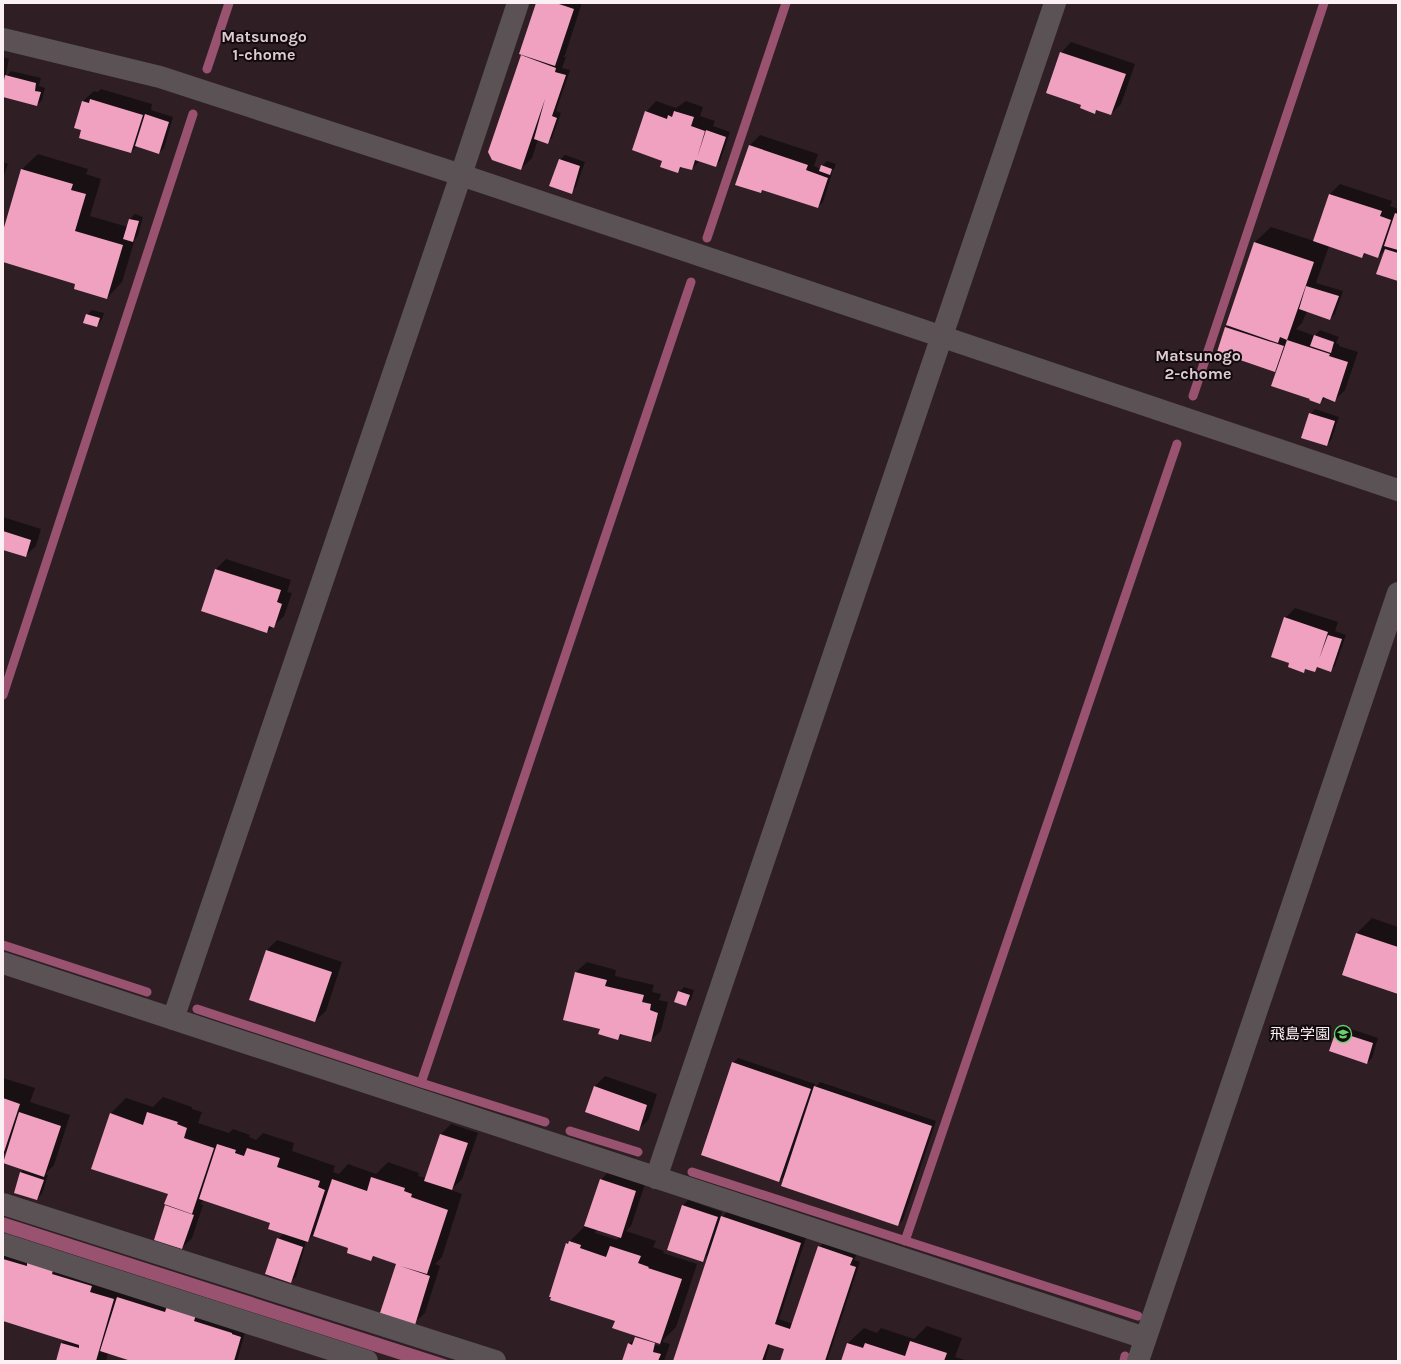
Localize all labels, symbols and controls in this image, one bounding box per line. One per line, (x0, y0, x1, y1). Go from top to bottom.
district label: Matsunogo 1-chome (221, 27, 307, 64)
district label: Matsunogo 2-chome (1155, 346, 1241, 383)
school or university icon: 飛島学園 (1333, 1024, 1353, 1044)
place label: 飛島学園 (1270, 1025, 1330, 1043)

